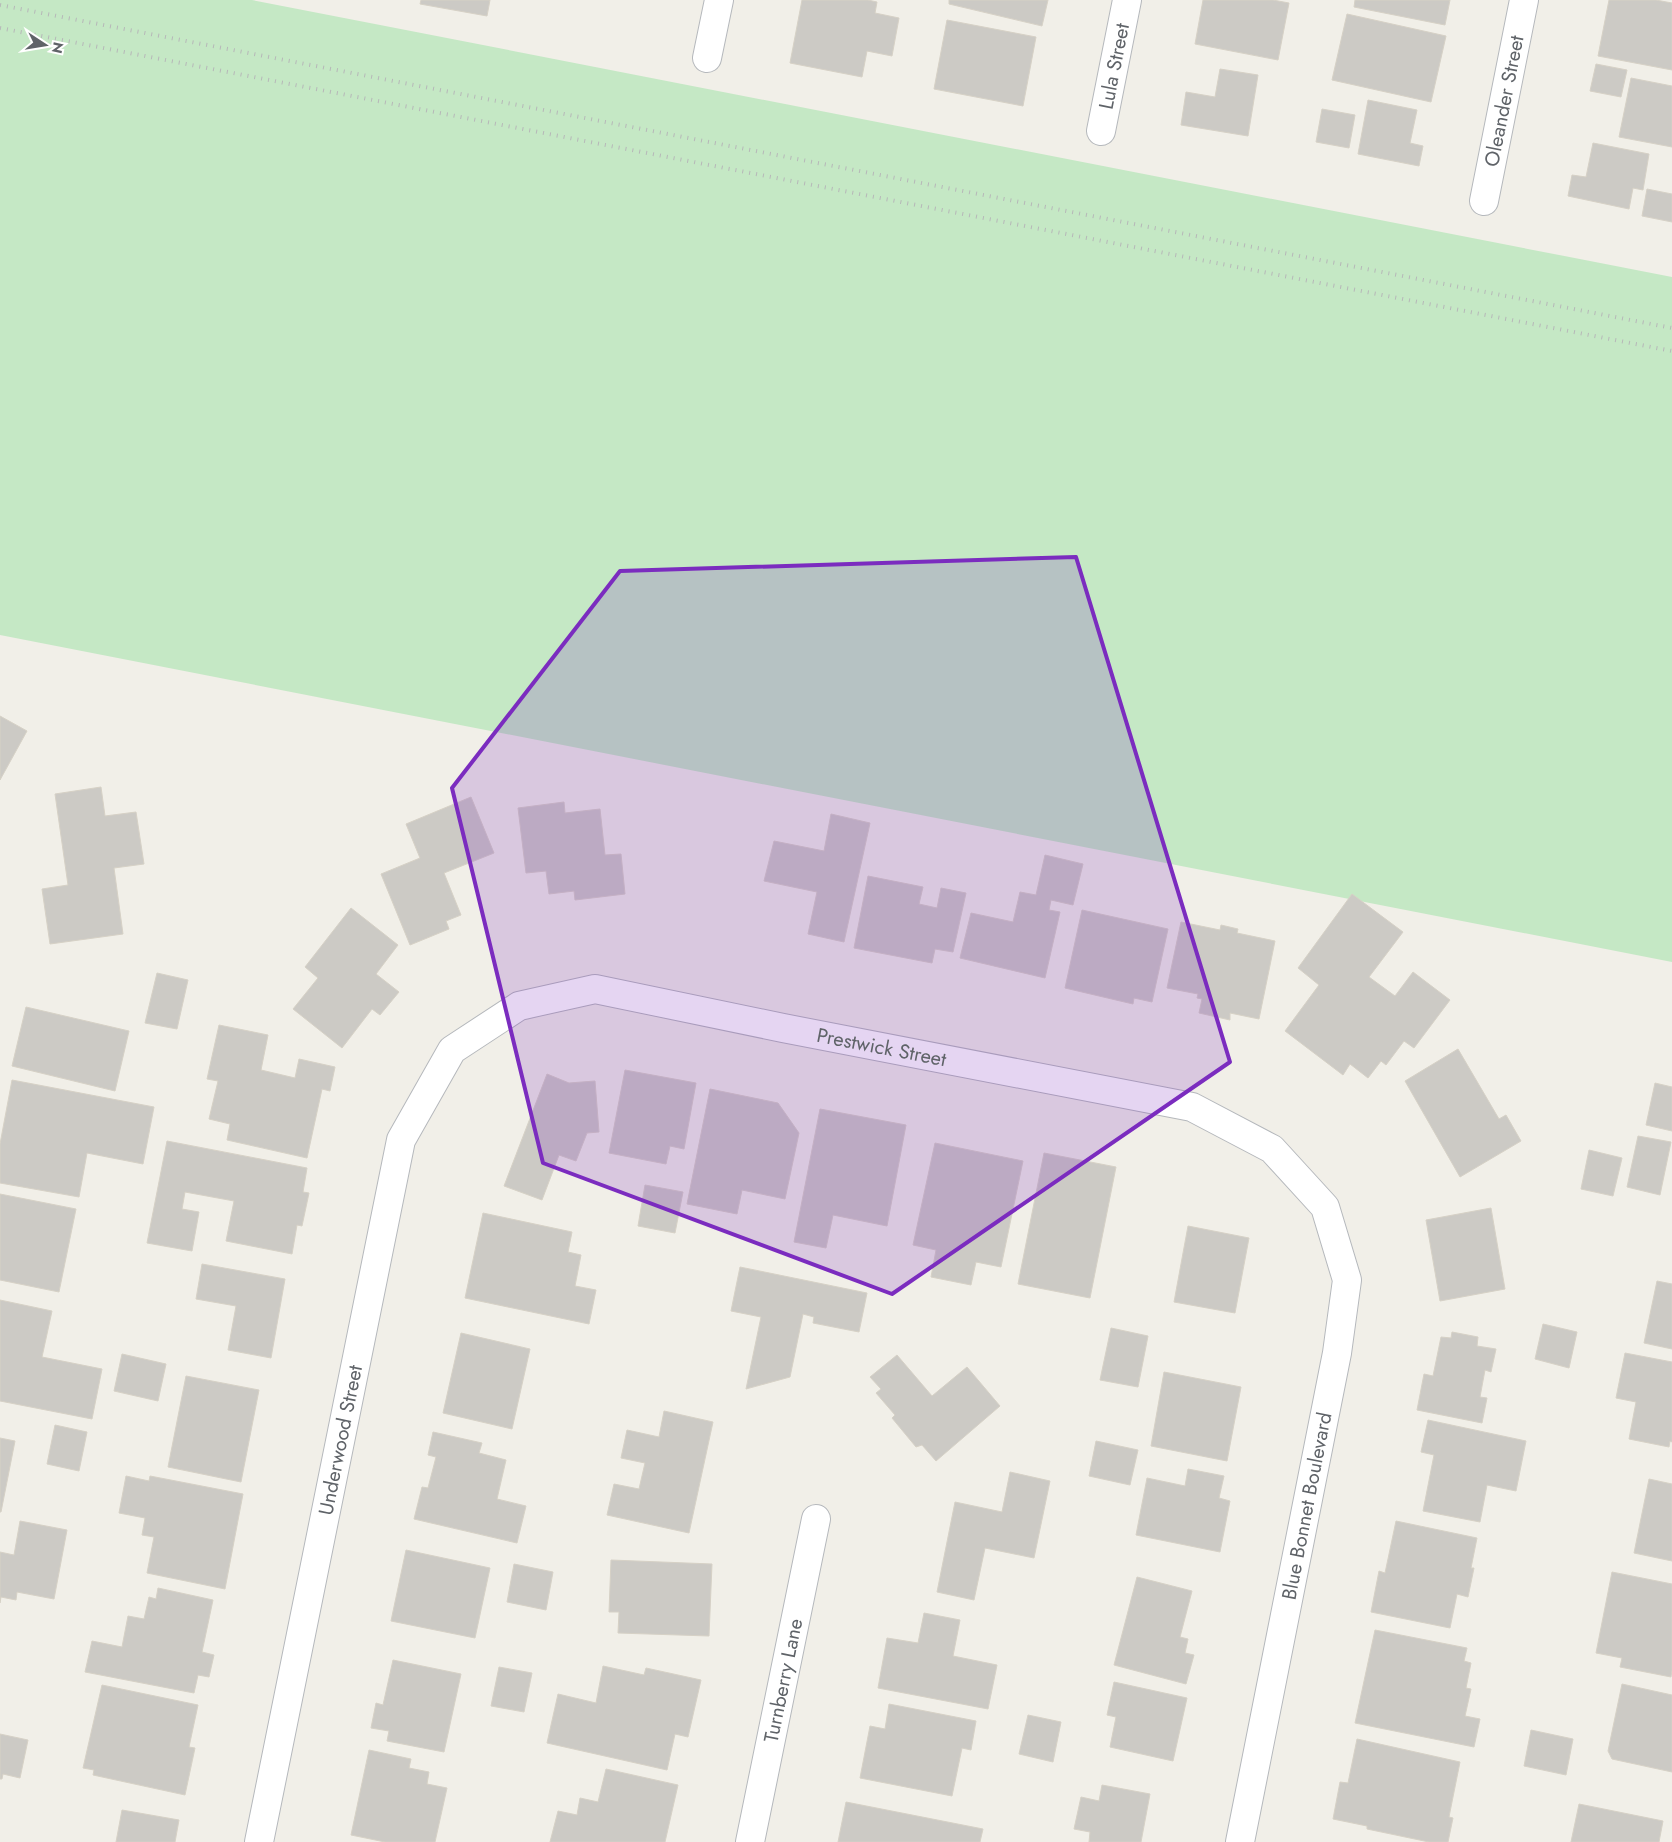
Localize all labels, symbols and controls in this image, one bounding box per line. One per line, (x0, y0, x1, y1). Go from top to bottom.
north arrow (20, 20, 70, 70)
street label: Lula Street (1091, 21, 1137, 112)
street label: Oleander Street (1477, 33, 1531, 169)
text: N (47, 40, 69, 55)
street label: Prestwick Street (814, 1020, 949, 1074)
street label: Underwood Street (311, 1362, 370, 1518)
street label: Blue Bonnet Boulevard (1275, 1410, 1339, 1602)
street label: Turnberry Lane (756, 1616, 810, 1745)

